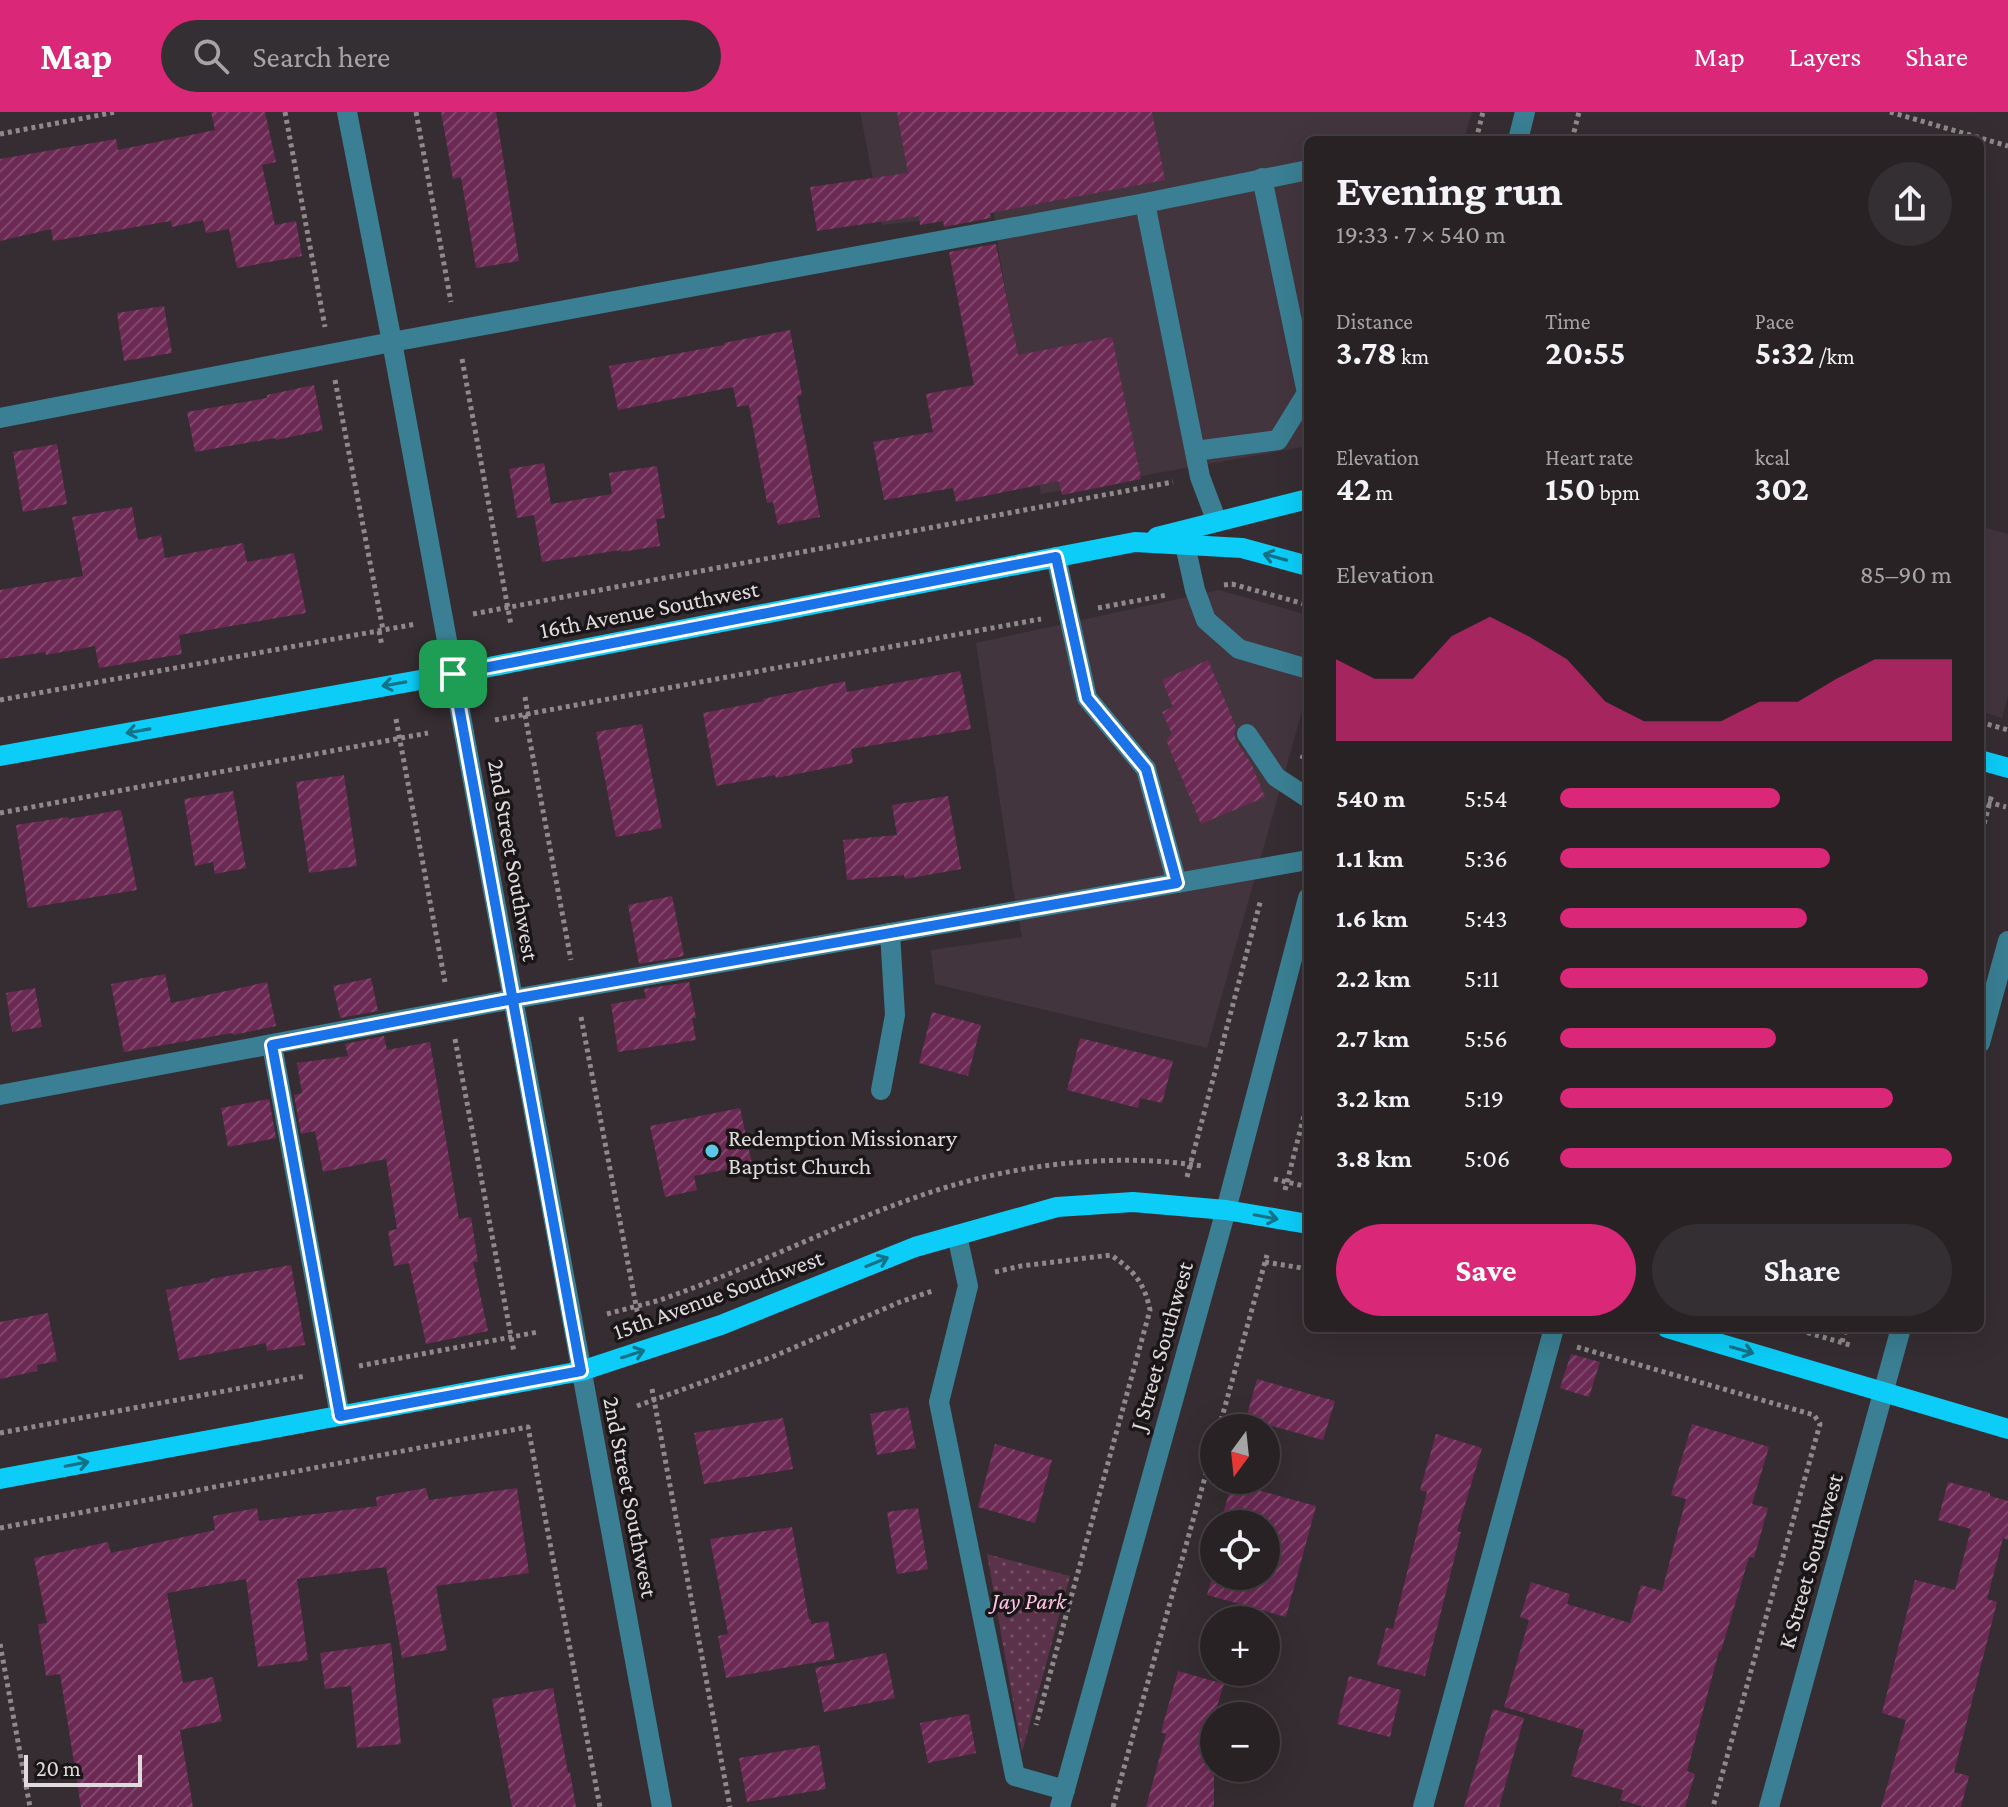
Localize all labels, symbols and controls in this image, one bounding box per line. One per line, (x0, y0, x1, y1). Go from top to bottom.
search box (161, 20, 721, 92)
icon: search (189, 34, 233, 78)
text: Map (40, 35, 113, 77)
text: Search here (253, 40, 390, 73)
text: Map (1694, 41, 1745, 72)
text: Layers (1789, 41, 1861, 72)
text: Share (1905, 41, 1968, 72)
button: share (1868, 162, 1952, 246)
text: Evening run (1336, 166, 1563, 214)
text: 19:33 · 7 × 540 m (1336, 220, 1506, 249)
text: Distance (1336, 309, 1413, 334)
text: Time (1545, 309, 1590, 334)
text: Pace (1755, 309, 1794, 334)
text: 3.78 (1336, 334, 1397, 371)
text: 20:55 (1545, 334, 1626, 371)
text: 5:32 (1755, 334, 1814, 371)
text: km (1397, 344, 1429, 369)
text: /km (1814, 344, 1855, 369)
text: Elevation (1336, 445, 1419, 470)
text: Heart rate (1545, 445, 1633, 470)
text: kcal (1755, 445, 1790, 470)
text: 42 (1336, 470, 1371, 507)
text: 150 (1545, 470, 1595, 507)
text: 302 (1755, 470, 1809, 507)
text: m (1371, 480, 1393, 505)
text: bpm (1595, 480, 1640, 505)
one-way arrow (1263, 548, 1289, 563)
text: Elevation (1336, 560, 1434, 589)
text: 85–90 m (1860, 560, 1952, 589)
street label: 16th Avenue Southwest (537, 574, 762, 643)
pin (419, 640, 487, 708)
icon: arrive (431, 652, 475, 696)
one-way arrow (382, 678, 407, 693)
one-way arrow (126, 724, 152, 739)
street label: 2nd Street Southwest (483, 757, 545, 964)
text: 540 m (1336, 784, 1406, 813)
text: 5:54 (1464, 784, 1508, 813)
text: 1.1 km (1336, 844, 1404, 873)
text: 5:36 (1464, 844, 1508, 873)
text: 1.6 km (1336, 904, 1408, 933)
text: 5:43 (1464, 904, 1508, 933)
text: 2.2 km (1336, 964, 1411, 993)
text: 5:11 (1464, 964, 1499, 993)
text: 2.7 km (1336, 1024, 1409, 1053)
text: 5:56 (1464, 1024, 1508, 1053)
text: 3.2 km (1336, 1084, 1410, 1113)
text: 5:19 (1464, 1084, 1504, 1113)
place label: Redemption Missionary Baptist Church (728, 1124, 958, 1179)
marker: Redemption Missionary Baptist Church (703, 1142, 721, 1160)
text: 3.8 km (1336, 1144, 1412, 1173)
text: 5:06 (1464, 1144, 1510, 1173)
one-way arrow (1252, 1210, 1278, 1225)
button: Save (1336, 1224, 1636, 1316)
button: Share (1652, 1224, 1952, 1316)
street label: 15th Avenue Southwest (609, 1243, 828, 1345)
one-way arrow (864, 1254, 889, 1269)
street label: J Street Southwest (1123, 1257, 1198, 1436)
one-way arrow (1728, 1343, 1754, 1358)
one-way arrow (621, 1345, 646, 1360)
street label: 2nd Street Southwest (598, 1394, 664, 1601)
north arrow (1200, 1414, 1280, 1494)
map controls (1200, 1414, 1280, 1782)
one-way arrow (63, 1456, 89, 1471)
street label: K Street Southwest (1772, 1469, 1848, 1652)
button: locate (1200, 1510, 1280, 1590)
park label: Jay Park (988, 1587, 1068, 1614)
button: + (1200, 1606, 1280, 1686)
button: − (1200, 1702, 1280, 1782)
scale bar (24, 1751, 142, 1787)
text: 20 m (36, 1756, 81, 1781)

